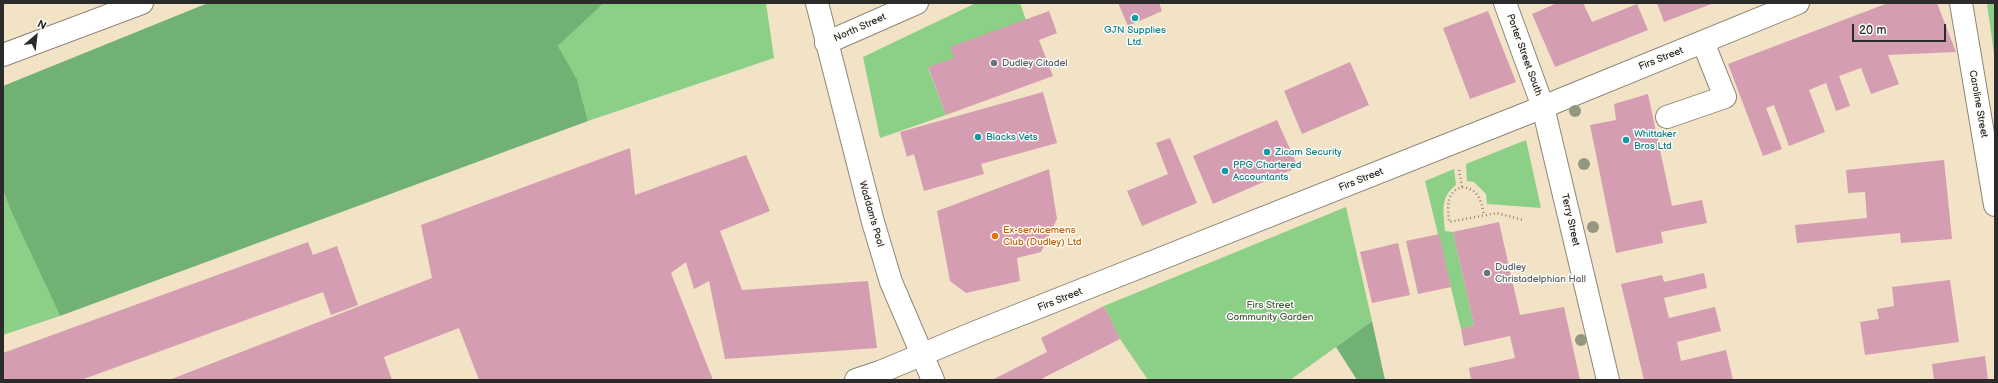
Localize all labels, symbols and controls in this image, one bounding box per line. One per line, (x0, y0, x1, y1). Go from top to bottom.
street label: North Street (832, 11, 888, 45)
street label: Porter Street South (1504, 12, 1544, 98)
marker: GJN Supplies Ltd. (1130, 13, 1140, 23)
north arrow (16, 16, 56, 56)
scale bar (1854, 16, 1948, 42)
text: N (35, 17, 49, 33)
text: 20 m (1859, 23, 1886, 38)
place label: GJN Supplies Ltd. (1104, 24, 1166, 48)
street label: Firs Street (1637, 45, 1685, 73)
place label: Dudley Citadel (1002, 57, 1068, 69)
marker: Dudley Citadel (989, 58, 999, 68)
street label: Caroline Street (1966, 69, 1990, 139)
place label: Whittaker Bros Ltd (1634, 128, 1676, 152)
place label: Blacks Vets (986, 131, 1038, 143)
marker: Blacks Vets (973, 132, 983, 142)
marker: Whittaker Bros Ltd (1621, 135, 1631, 145)
place label: Zicam Security (1275, 146, 1342, 158)
marker: Zicam Security (1262, 147, 1272, 157)
place label: PPG Chartered Accountants (1233, 159, 1302, 182)
marker: PPG Chartered Accountants (1220, 166, 1230, 176)
street label: Firs Street (1337, 166, 1385, 194)
street label: Waddam's Pool (856, 180, 886, 248)
street label: Terry Street (1558, 193, 1582, 247)
place label: Ex-servicemens Club (Dudley) Ltd (1003, 224, 1082, 248)
marker: Ex-servicemens Club (Dudley) Ltd (990, 231, 1000, 241)
place label: Dudley Christadelphian Hall (1495, 261, 1586, 284)
marker: Dudley Christadelphian Hall (1482, 268, 1492, 278)
street label: Firs Street (1036, 286, 1084, 314)
park label: Firs Street Community Garden (1227, 299, 1313, 322)

